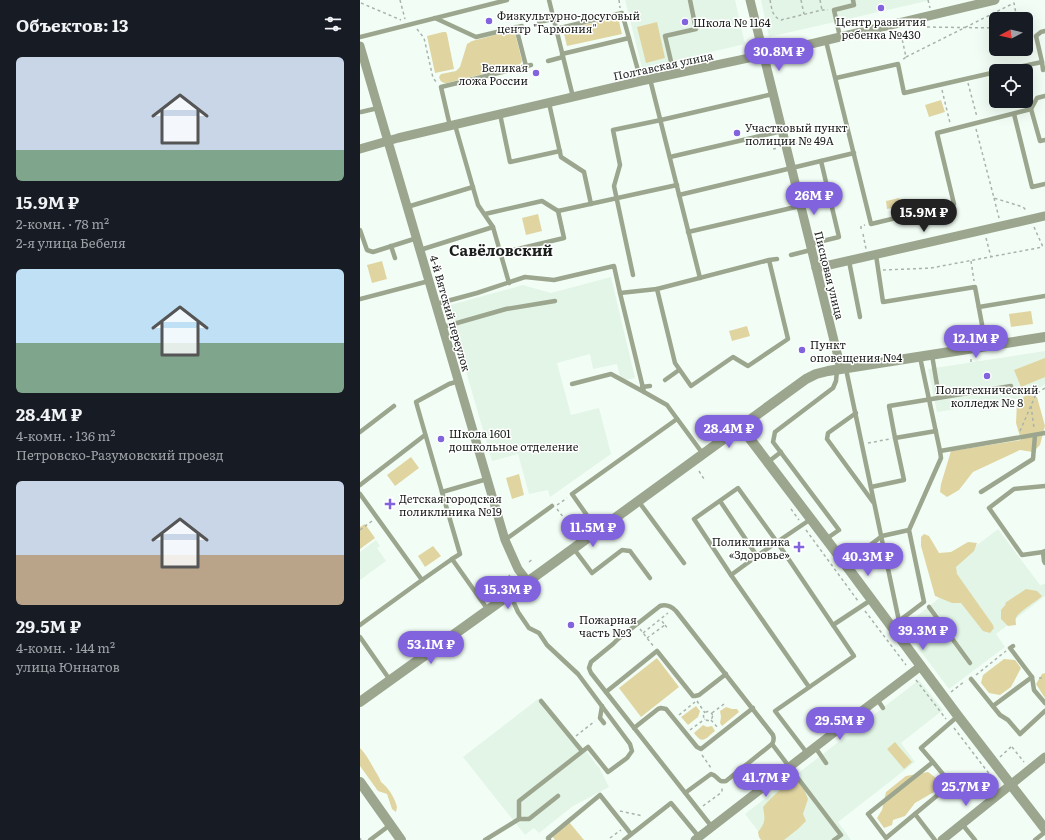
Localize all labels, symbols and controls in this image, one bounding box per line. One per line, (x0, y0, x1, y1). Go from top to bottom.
marker: Центр развития ребенка №430 (876, 3, 886, 13)
place label: Физкультурно-досуговый центр "Гармония" (497, 7, 640, 36)
text: Объектов: 13 (16, 12, 128, 37)
north arrow (989, 12, 1033, 56)
map controls (989, 12, 1033, 108)
icon: filters (322, 13, 344, 35)
place label: Центр развития ребенка №430 (836, 13, 927, 42)
place label: Школа № 1164 (693, 14, 770, 30)
marker: Физкультурно-досуговый центр "Гармония" (484, 16, 494, 26)
marker: Школа № 1164 (680, 17, 690, 27)
pin: 30.8M ₽ (742, 38, 816, 72)
text: 30.8M ₽ (753, 41, 805, 60)
street label: Полтавская улица (612, 47, 714, 83)
place label: Великая ложа России (459, 59, 528, 88)
button: locate (989, 64, 1033, 108)
marker: Великая ложа России (531, 68, 541, 78)
icon: home (144, 83, 216, 155)
place label: Участковый пункт полиции № 49А (745, 119, 848, 148)
marker: Участковый пункт полиции № 49А (732, 128, 742, 138)
pin: 26M ₽ (786, 182, 842, 216)
text: 26M ₽ (795, 185, 833, 204)
text: 15.9M ₽ (16, 189, 79, 214)
pin: 15.9M ₽ (887, 199, 961, 233)
text: 15.9M ₽ (900, 202, 948, 221)
text: 2-комн. · 78 m² (16, 214, 109, 233)
street label: Писцовая улица (811, 229, 849, 321)
text: 2-я улица Бебеля (16, 233, 126, 252)
district label: Савёловский (449, 238, 553, 261)
street label: 4-й Вятский переулок (427, 253, 475, 374)
icon: home (144, 295, 216, 367)
pin: 12.1M ₽ (939, 325, 1013, 359)
text: 12.1M ₽ (953, 328, 999, 347)
place label: Пункт оповещения №4 (810, 336, 902, 365)
marker: Пункт оповещения №4 (797, 345, 807, 355)
marker: Политехнический колледж № 8 (982, 371, 992, 381)
place label: Политехнический колледж № 8 (936, 381, 1038, 410)
text: 28.4M ₽ (16, 401, 82, 426)
pin: 28.4M ₽ (692, 415, 766, 449)
text: 28.4M ₽ (704, 418, 754, 437)
place label: Школа 1601 дошкольное отделение (449, 425, 579, 454)
text: 4-комн. · 136 m² (16, 426, 115, 445)
marker: Школа 1601 дошкольное отделение (436, 434, 446, 444)
text: Петровско-Разумовский проезд (16, 445, 223, 464)
place label: Детская городская поликлиника №19 (399, 490, 502, 519)
marker: Детская городская поликлиника №19 (384, 498, 396, 510)
icon: home (144, 507, 216, 579)
pin: 11.5M ₽ (556, 514, 630, 548)
text: 11.5M ₽ (570, 517, 616, 536)
place label: Поликлиника «Здоровье» (712, 533, 790, 562)
marker: Поликлиника «Здоровье» (793, 541, 805, 553)
pin: 40.3M ₽ (831, 543, 905, 577)
text: 40.3M ₽ (842, 546, 894, 565)
pin: 15.3M ₽ (471, 576, 545, 610)
text: 15.3M ₽ (484, 579, 532, 598)
place label: Пожарная часть №3 (579, 611, 637, 640)
text: 29.5M ₽ (16, 613, 81, 638)
pin: 39.3M ₽ (886, 617, 960, 651)
marker: Пожарная часть №3 (566, 620, 576, 630)
text: 39.3M ₽ (898, 620, 948, 639)
pin: 53.1M ₽ (394, 631, 468, 665)
text: 53.1M ₽ (407, 634, 455, 653)
text: 4-комн. · 144 m² (16, 638, 115, 657)
text: улица Юннатов (16, 657, 120, 676)
pin: 29.5M ₽ (803, 707, 877, 741)
text: 29.5M ₽ (815, 710, 865, 729)
pin: 41.7M ₽ (729, 764, 803, 798)
text: 41.7M ₽ (742, 767, 790, 786)
pin: 25.7M ₽ (929, 773, 1003, 807)
text: 25.7M ₽ (942, 776, 990, 795)

